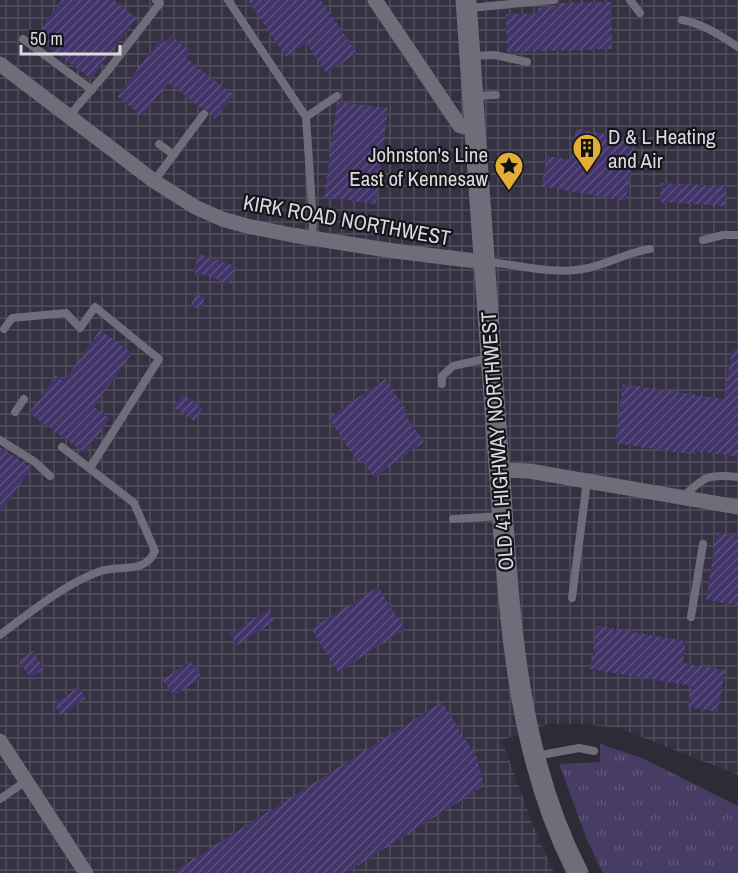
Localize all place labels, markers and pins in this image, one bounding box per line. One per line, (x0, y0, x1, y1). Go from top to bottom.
place label: D & L Heating and Air (608, 122, 716, 175)
building icon: D & L Heating and Air (571, 132, 603, 174)
place label: Johnston's Line East of Kennesaw (349, 140, 489, 193)
place icon: Johnston's Line East of Kennesaw (493, 150, 525, 192)

